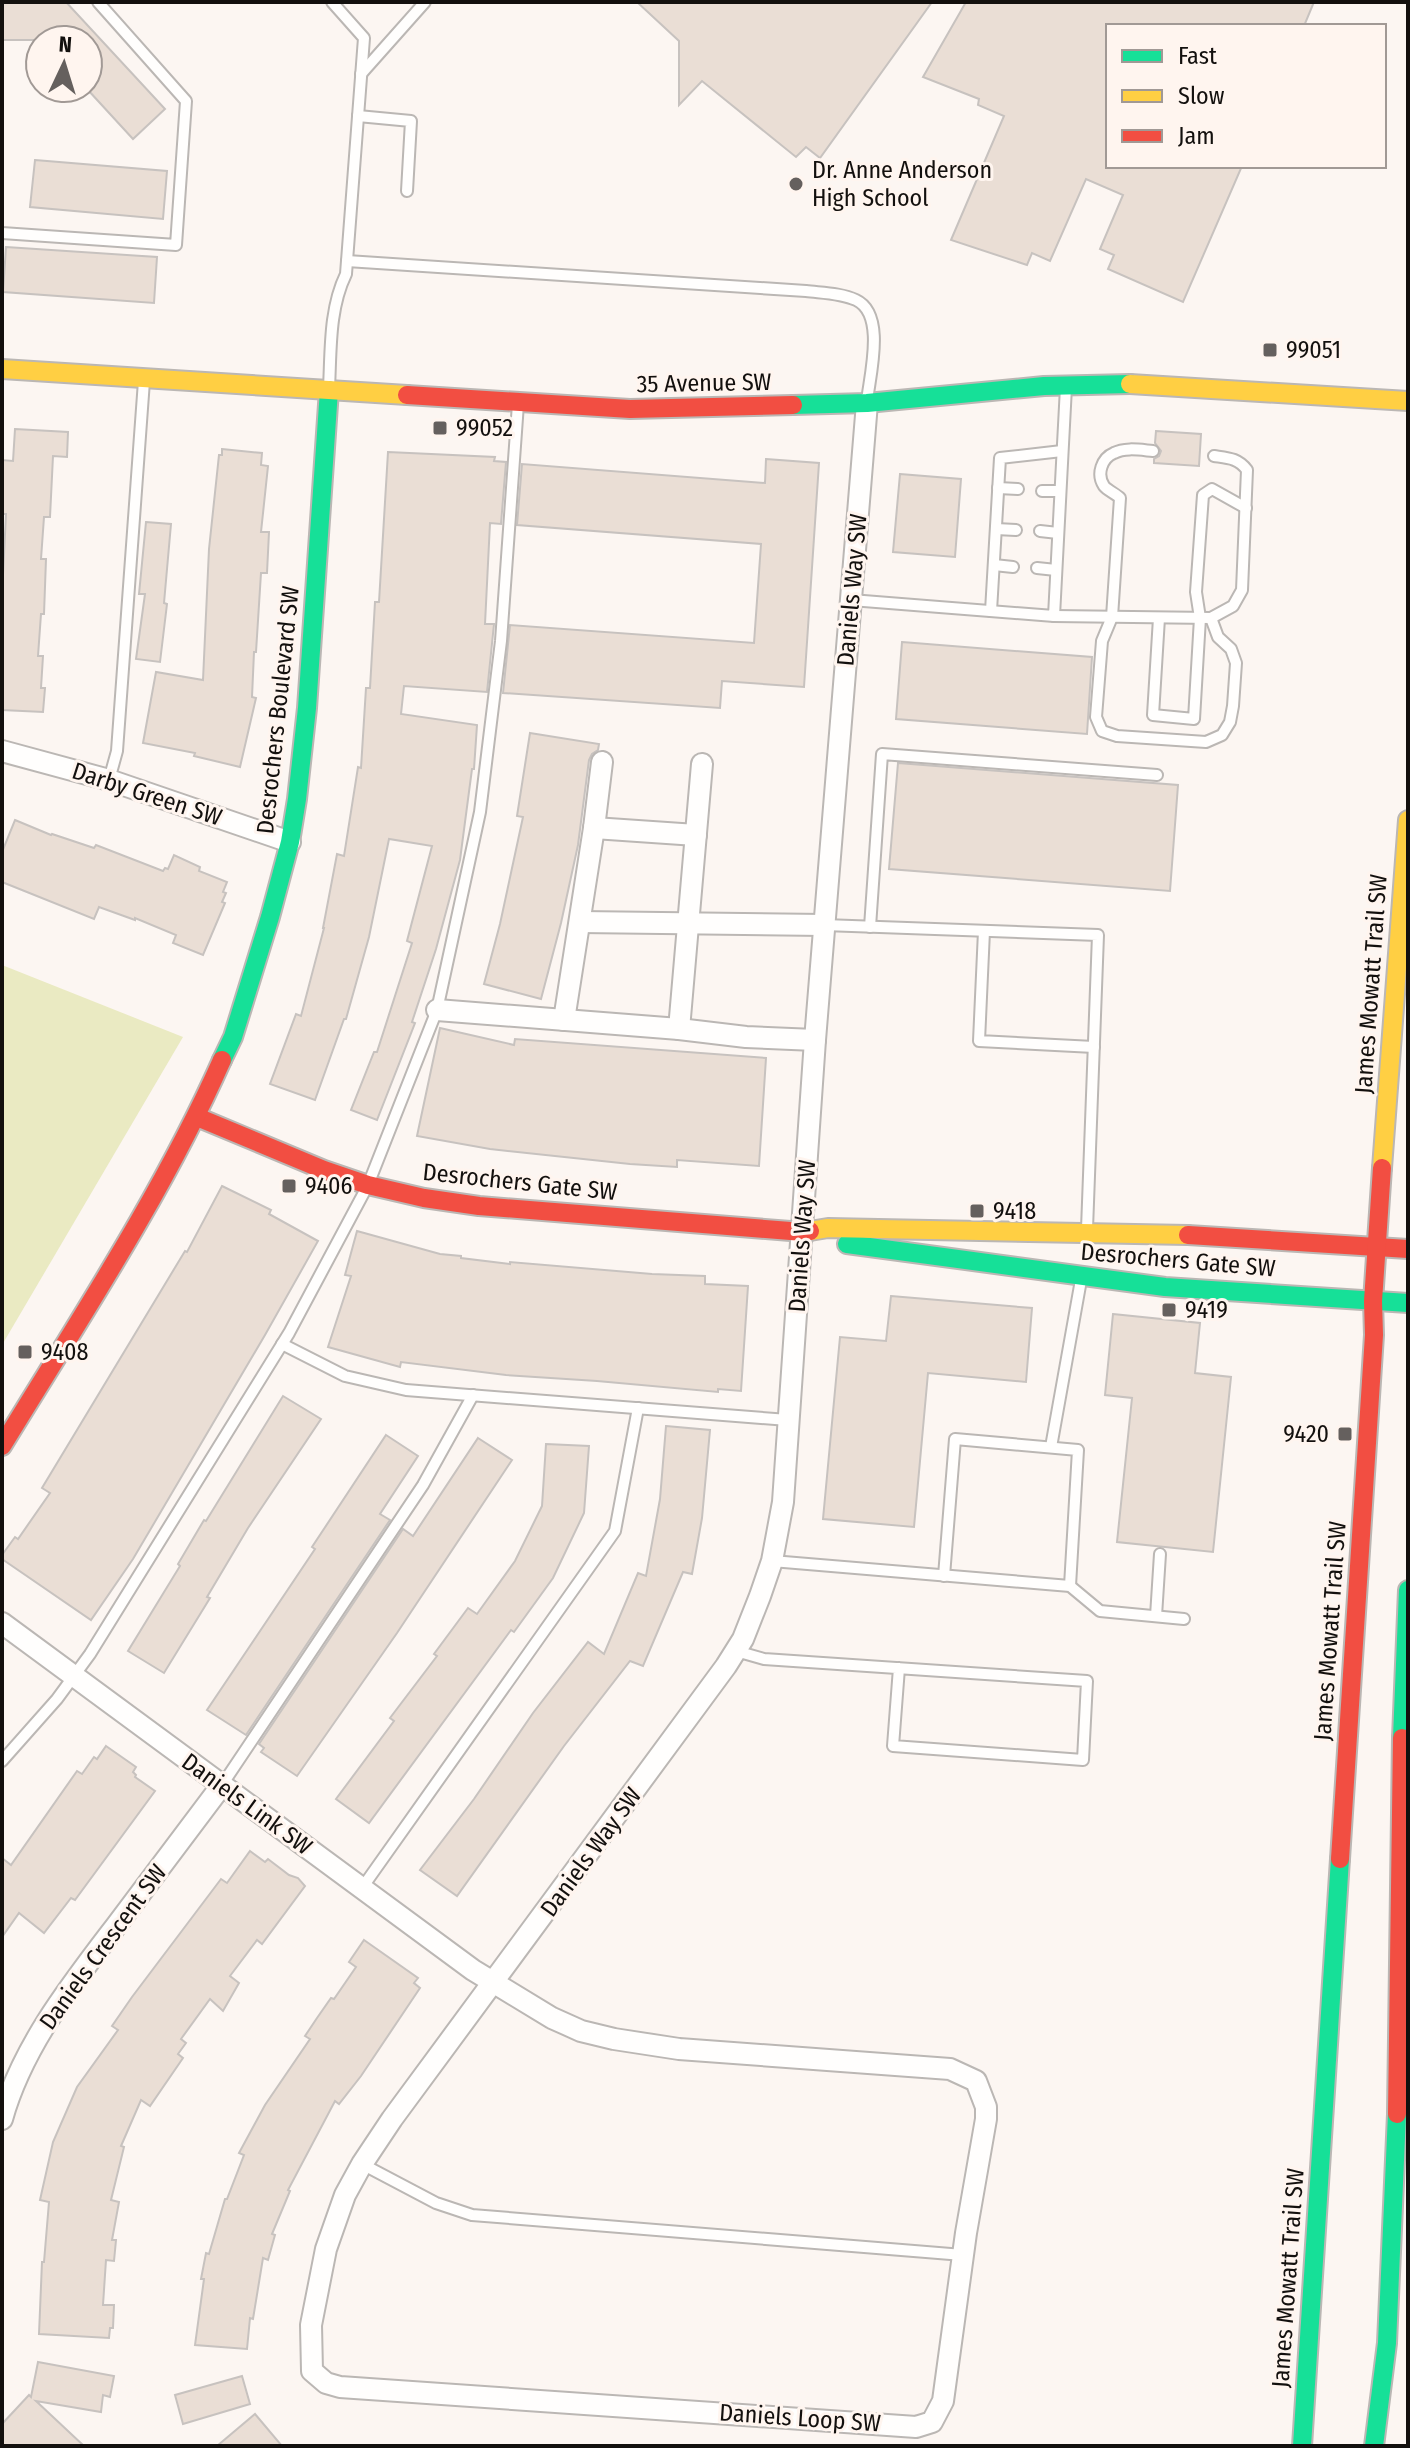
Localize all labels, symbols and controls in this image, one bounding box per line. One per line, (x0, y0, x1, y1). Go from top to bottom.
north arrow (24, 24, 104, 104)
legend (1106, 24, 1386, 168)
text: N (58, 31, 73, 58)
text: Fast (1178, 42, 1217, 70)
text: Slow (1178, 82, 1225, 110)
text: Jam (1178, 122, 1215, 150)
place label: Dr. Anne Anderson High School (812, 156, 992, 212)
marker: Dr. Anne Anderson High School (787, 175, 805, 193)
place label: 99051 (1286, 336, 1341, 364)
marker: 99051 (1261, 341, 1279, 359)
street label: 35 Avenue SW (636, 368, 772, 398)
place label: 99052 (456, 414, 513, 442)
marker: 99052 (431, 419, 449, 437)
street label: Daniels Way SW (831, 513, 873, 667)
street label: Desrochers Boulevard SW (251, 585, 305, 835)
street label: Darby Green SW (69, 757, 226, 831)
street label: James Mowatt Trail SW (1349, 873, 1393, 1095)
street label: Desrochers Gate SW (421, 1158, 619, 1206)
street label: Daniels Way SW (783, 1159, 821, 1313)
place label: 9406 (305, 1172, 353, 1200)
marker: 9406 (280, 1177, 298, 1195)
place label: 9418 (993, 1197, 1036, 1225)
marker: 9418 (968, 1202, 986, 1220)
street label: Desrochers Gate SW (1080, 1238, 1276, 1282)
place label: 9419 (1185, 1296, 1228, 1324)
marker: 9419 (1160, 1301, 1178, 1319)
place label: 9408 (41, 1338, 89, 1366)
marker: 9408 (16, 1343, 34, 1361)
place label: 9420 (1283, 1420, 1329, 1448)
marker: 9420 (1336, 1425, 1354, 1443)
street label: James Mowatt Trail SW (1308, 1520, 1352, 1742)
street label: Daniels Link SW (176, 1747, 318, 1861)
street label: Daniels Way SW (535, 1782, 647, 1922)
street label: Daniels Crescent SW (34, 1859, 172, 2035)
street label: James Mowatt Trail SW (1266, 2167, 1310, 2389)
street label: Daniels Loop SW (718, 2398, 882, 2438)

